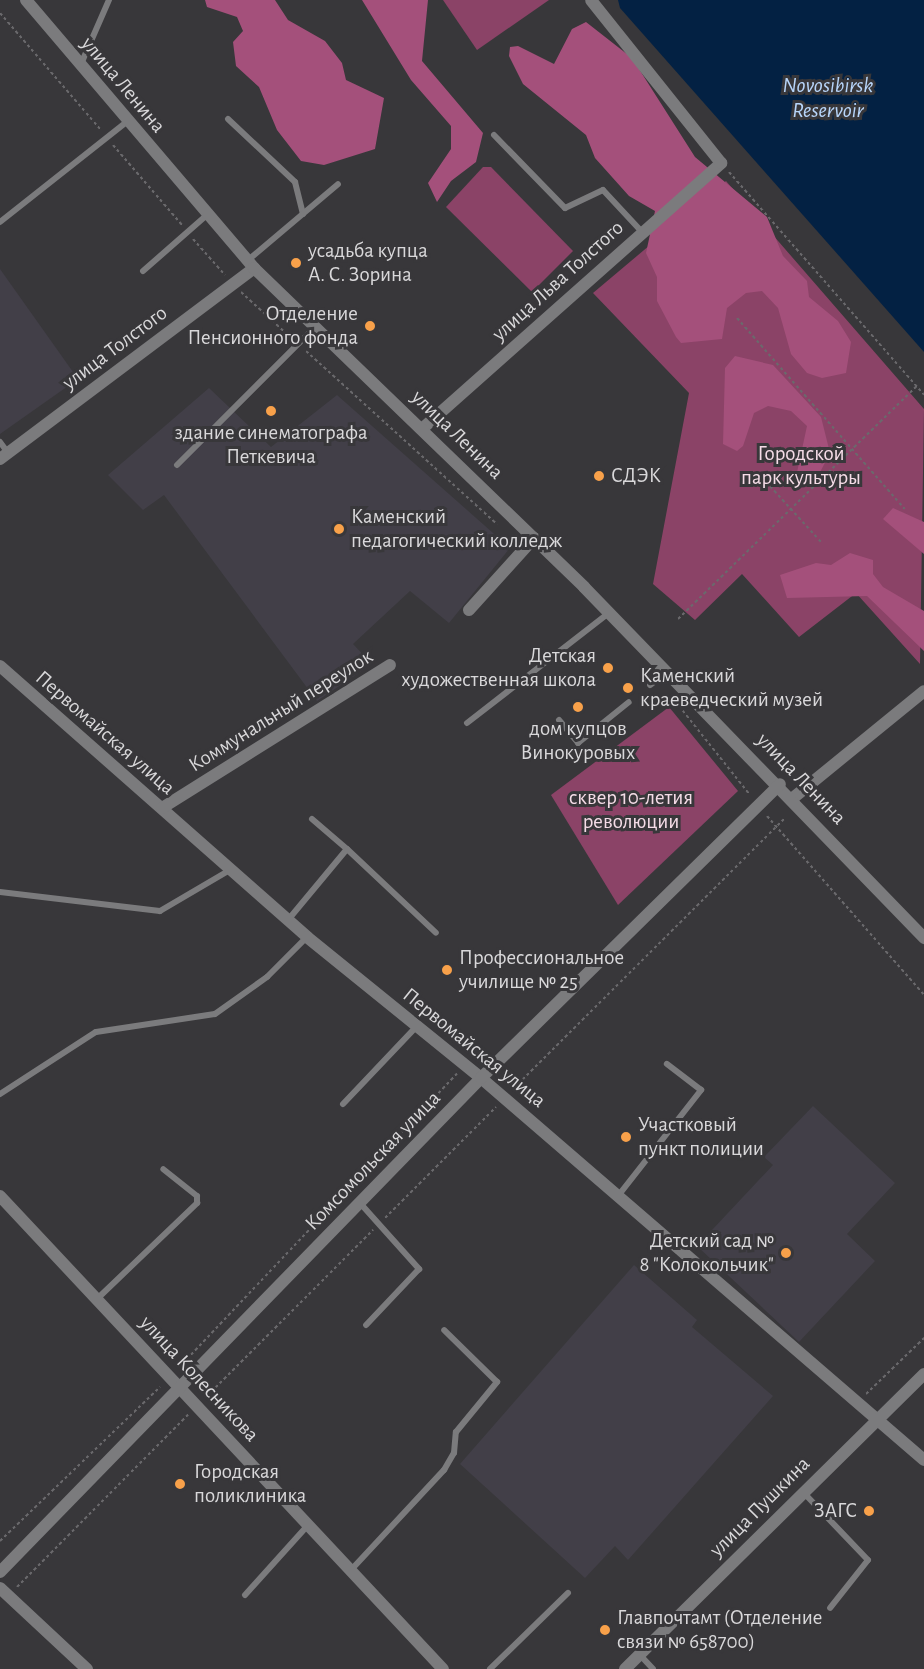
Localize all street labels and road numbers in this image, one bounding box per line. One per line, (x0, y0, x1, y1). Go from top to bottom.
street label: улица Ленина (75, 32, 171, 138)
street label: улица Льва Толстого (487, 215, 629, 347)
street label: улица Толстого (58, 300, 172, 396)
street label: улица Ленина (406, 385, 508, 485)
street label: Коммунальный переулок (184, 644, 378, 778)
street label: Первомайская улица (30, 665, 180, 801)
street label: улица Ленина (751, 728, 851, 830)
street label: Первомайская улица (397, 983, 551, 1113)
street label: Комсомольская улица (300, 1086, 446, 1236)
street label: улица Колесникова (134, 1311, 264, 1447)
street label: улица Пушкина (705, 1452, 815, 1562)

